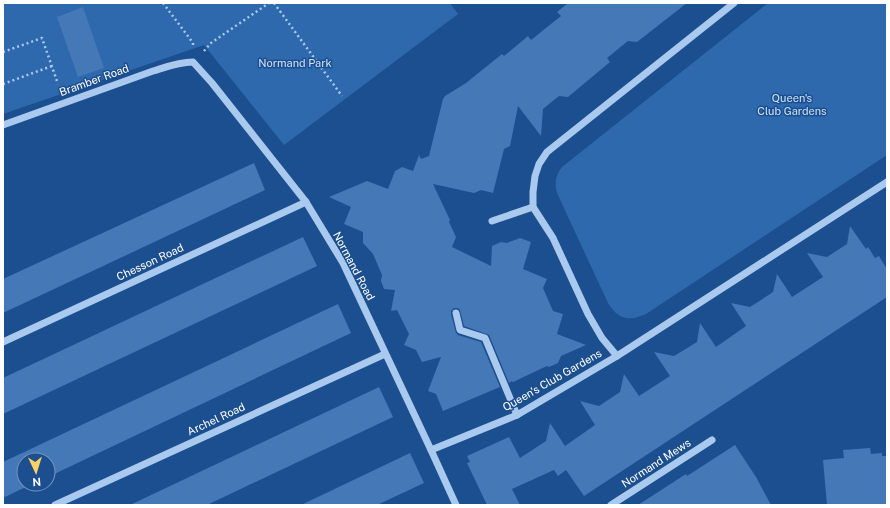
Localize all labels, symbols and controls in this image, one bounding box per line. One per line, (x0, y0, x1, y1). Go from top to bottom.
park label: Normand Park (258, 57, 332, 69)
street label: Bramber Road (58, 62, 130, 98)
park label: Queen's Club Gardens (757, 92, 827, 117)
street label: Normand Road (331, 230, 377, 302)
street label: Chesson Road (115, 241, 185, 283)
street label: Queen's Club Gardens (500, 347, 604, 413)
street label: Archel Road (185, 400, 247, 438)
street label: Normand Mews (619, 436, 693, 490)
north arrow (16, 452, 56, 492)
text: N (32, 476, 41, 488)

